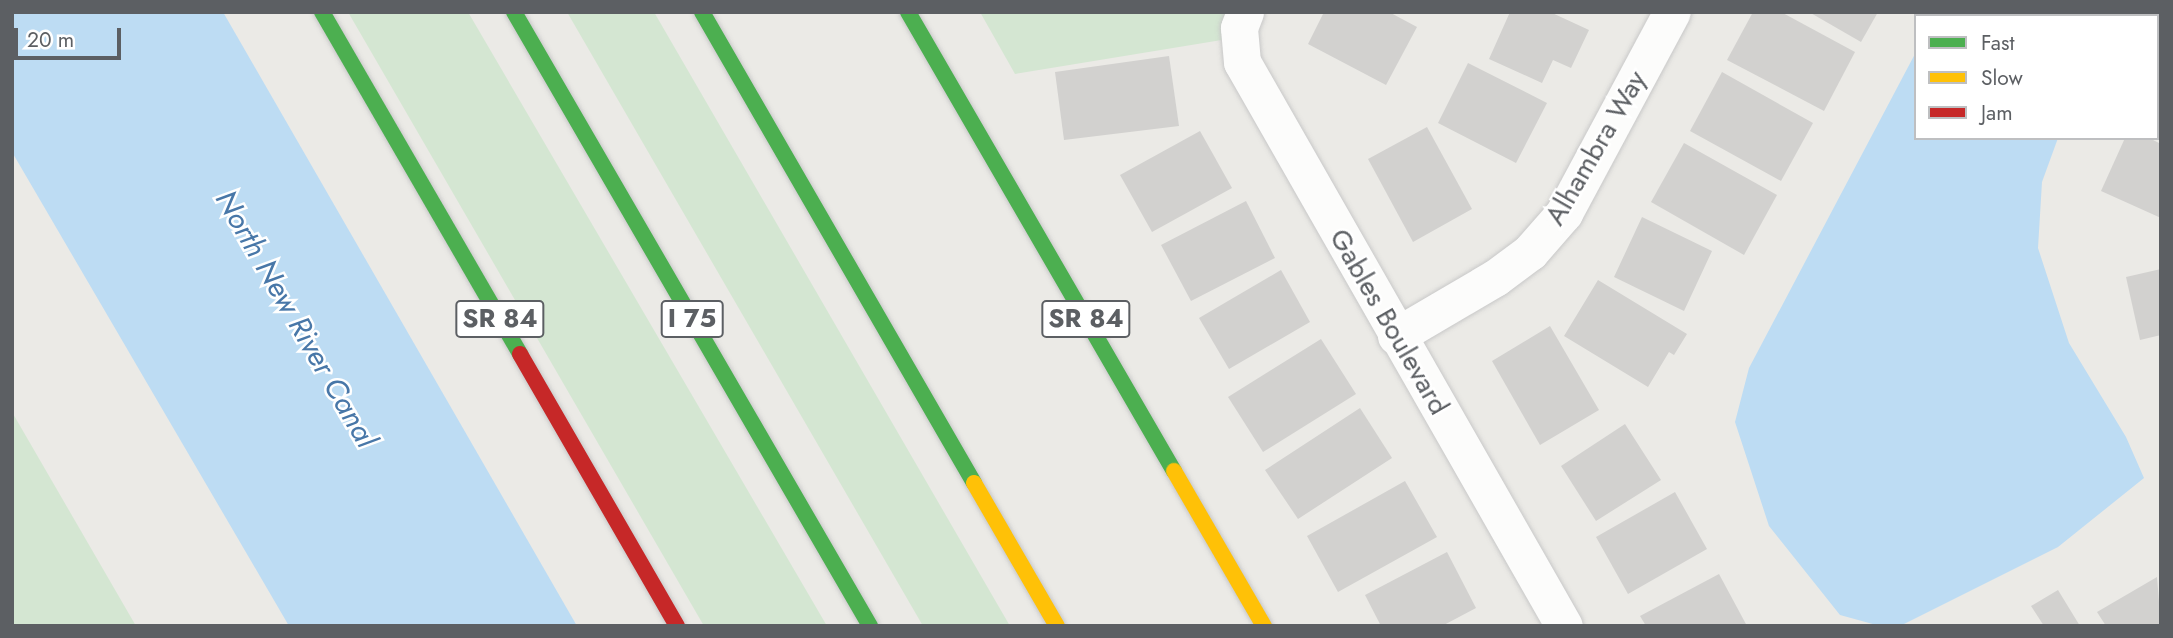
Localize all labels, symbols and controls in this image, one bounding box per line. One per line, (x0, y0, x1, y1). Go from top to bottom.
scale bar (18, 14, 124, 58)
legend (1914, 14, 2159, 140)
text: 20 m (27, 25, 74, 55)
text: Fast (1981, 28, 2014, 58)
text: Slow (1981, 63, 2023, 93)
street label: Alhambra Way (1538, 65, 1654, 231)
text: Jam (1981, 98, 2013, 128)
water label: North New River Canal (208, 184, 384, 454)
street label: Gables Boulevard (1322, 223, 1456, 421)
road number: SR 84 (454, 296, 546, 342)
road number: I 75 (660, 296, 724, 342)
road number: SR 84 (1040, 296, 1132, 342)

